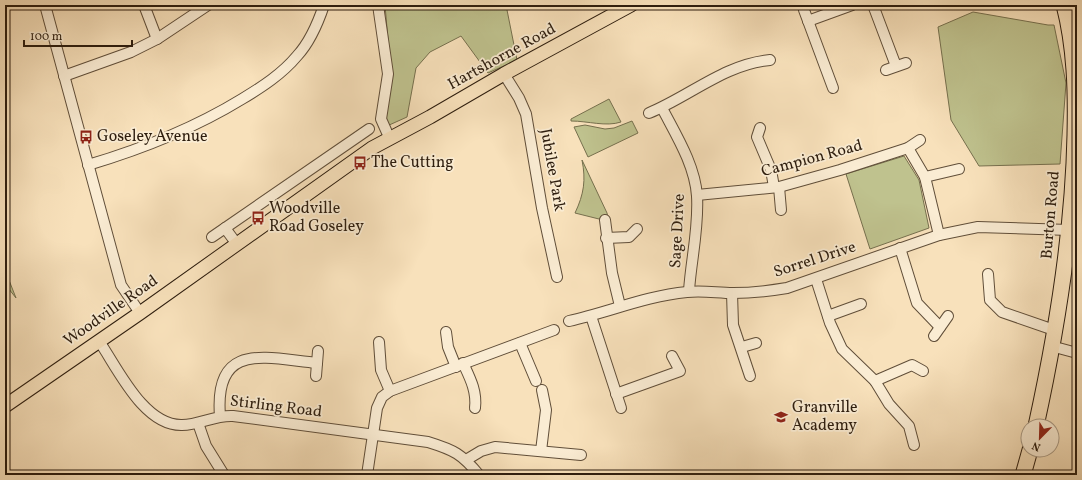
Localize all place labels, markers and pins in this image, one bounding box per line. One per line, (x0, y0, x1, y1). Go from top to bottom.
place label: Goseley Avenue (97, 126, 208, 148)
bus stop icon: Goseley Avenue (78, 129, 94, 145)
place label: The Cutting (371, 152, 453, 174)
bus stop icon: The Cutting (352, 155, 368, 171)
place label: Woodville Road Goseley (269, 198, 364, 238)
bus stop icon: Woodville Road Goseley (250, 210, 266, 226)
place label: Granville Academy (792, 397, 858, 437)
school or university icon: Granville Academy (773, 409, 789, 425)

